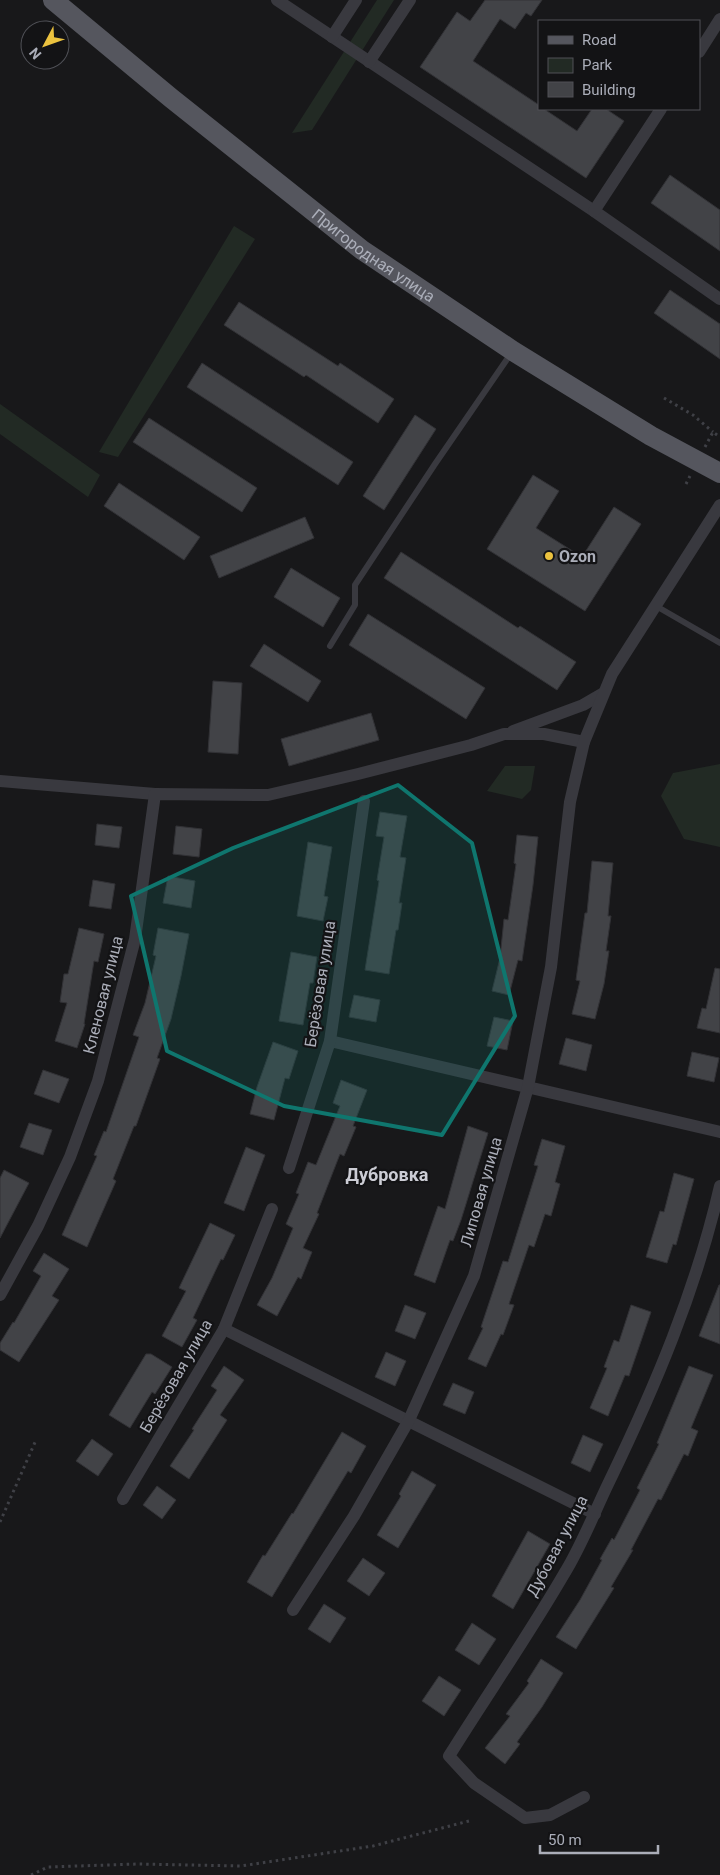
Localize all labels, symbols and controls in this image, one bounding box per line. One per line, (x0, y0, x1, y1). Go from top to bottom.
north arrow (20, 20, 70, 70)
legend (538, 20, 700, 110)
text: Road (582, 31, 616, 49)
text: N (26, 45, 44, 63)
text: Park (582, 56, 613, 74)
text: Building (582, 81, 636, 99)
street label: Пригородная улица (308, 205, 439, 306)
place label: Ozon (559, 547, 596, 566)
marker: Ozon (543, 550, 555, 562)
street label: Берёзовая улица (301, 919, 339, 1049)
street label: Кленовая улица (79, 934, 127, 1056)
street label: Липовая улица (456, 1135, 506, 1249)
district label: Дубровка (346, 1164, 429, 1185)
street label: Берёзовая улица (136, 1316, 216, 1436)
street label: Дубовая улица (522, 1492, 592, 1600)
scale bar (540, 1822, 658, 1854)
text: 50 m (548, 1831, 582, 1849)

